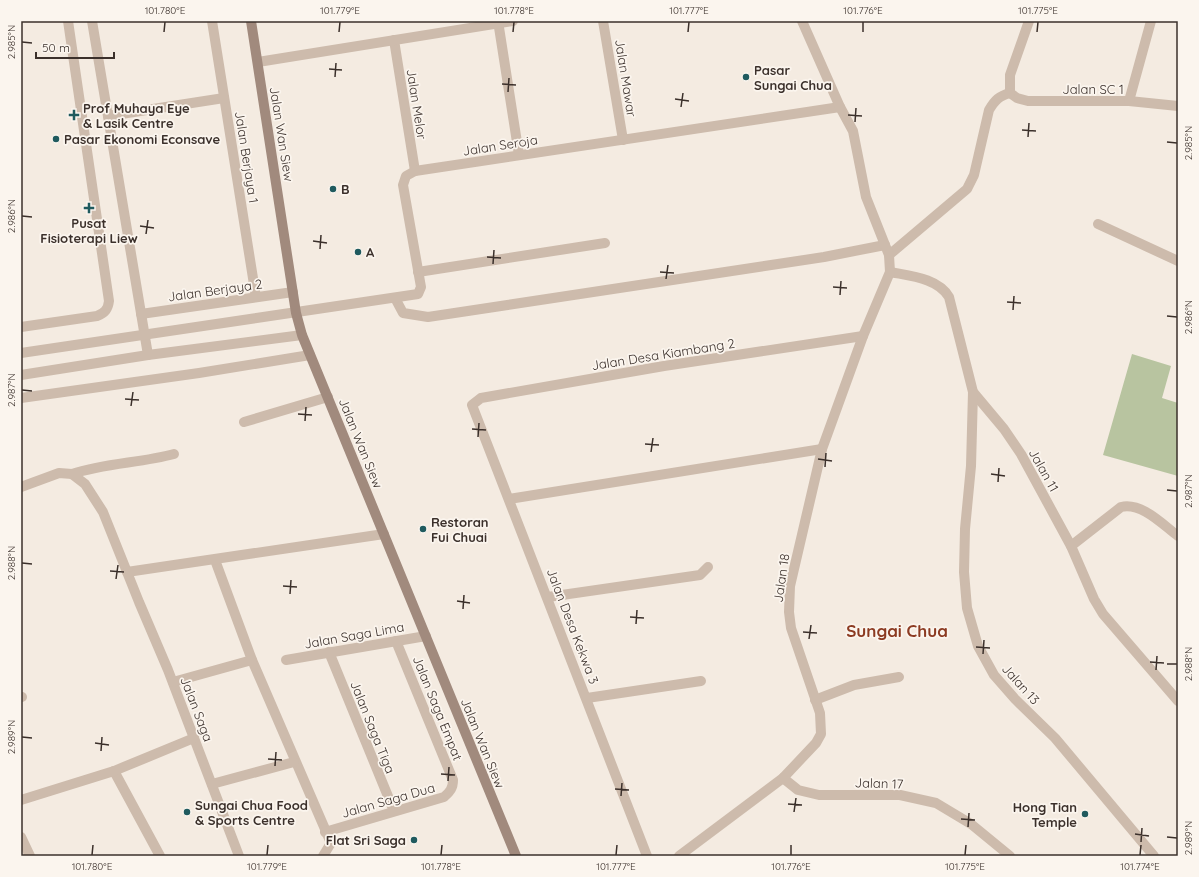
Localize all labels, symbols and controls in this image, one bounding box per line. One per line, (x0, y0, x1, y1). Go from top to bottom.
text: 101.780°E (145, 4, 186, 17)
text: 101.779°E (320, 4, 360, 17)
text: 101.778°E (494, 4, 534, 17)
text: 101.777°E (669, 4, 709, 17)
text: 101.776°E (843, 4, 883, 17)
text: 101.775°E (1018, 4, 1058, 17)
text: 2.985°N (5, 25, 18, 59)
scale bar (36, 34, 114, 60)
street label: Jalan Mawar (612, 38, 640, 118)
text: 50 m (42, 40, 70, 55)
place label: Pasar Sungai Chua (754, 62, 832, 93)
street label: Jalan Melor (404, 68, 430, 140)
marker: Pasar Sungai Chua (741, 72, 751, 82)
street label: Jalan SC 1 (1062, 81, 1124, 97)
street label: Jalan Wan Siew (267, 85, 297, 183)
place label: Prof Muhaya Eye & Lasik Centre (83, 100, 190, 131)
marker: Prof Muhaya Eye & Lasik Centre (68, 109, 80, 121)
street label: Jalan Berjaya 1 (232, 110, 262, 204)
text: 2.985°N (1182, 126, 1195, 160)
place label: Pasar Ekonomi Econsave (64, 131, 221, 147)
street label: Jalan Seroja (461, 131, 539, 159)
marker: Pasar Ekonomi Econsave (51, 134, 61, 144)
place label: B (341, 181, 350, 197)
marker: B (328, 184, 338, 194)
text: 2.986°N (5, 199, 18, 233)
marker: Pusat Fisioterapi Liew (83, 202, 95, 214)
place label: Pusat Fisioterapi Liew (40, 215, 138, 246)
place label: A (366, 244, 375, 260)
marker: A (353, 247, 363, 257)
street label: Jalan Berjaya 2 (167, 275, 263, 305)
text: 2.986°N (1182, 300, 1195, 334)
street label: Jalan Desa Kiambang 2 (590, 335, 736, 373)
text: 2.987°N (5, 373, 18, 407)
street label: Jalan Wan Siew (336, 396, 386, 491)
street label: Jalan 11 (1026, 446, 1062, 494)
text: 2.987°N (1182, 474, 1195, 508)
place label: Restoran Fui Chuai (431, 514, 489, 545)
marker: Restoran Fui Chuai (418, 524, 428, 534)
text: 2.988°N (5, 546, 18, 580)
street label: Jalan 18 (770, 553, 792, 603)
street label: Jalan Desa Kekwa 3 (544, 566, 602, 686)
street label: Jalan Saga Lima (303, 618, 405, 652)
district label: Sungai Chua (846, 620, 948, 641)
text: 2.988°N (1182, 647, 1195, 681)
street label: Jalan Saga Empat (410, 653, 466, 763)
street label: Jalan 13 (999, 660, 1043, 708)
street label: Jalan Saga (177, 674, 217, 744)
street label: Jalan Saga Tiga (347, 678, 399, 776)
street label: Jalan Wan Siew (458, 696, 508, 791)
text: 2.989°N (5, 720, 18, 754)
street label: Jalan 17 (854, 774, 904, 792)
street label: Jalan Saga Dua (339, 779, 437, 821)
place label: Sungai Chua Food & Sports Centre (195, 797, 308, 828)
place label: Hong Tian Temple (1013, 799, 1077, 830)
marker: Sungai Chua Food & Sports Centre (182, 807, 192, 817)
marker: Hong Tian Temple (1080, 809, 1090, 819)
text: 2.989°N (1182, 821, 1195, 855)
place label: Flat Sri Saga (326, 832, 406, 848)
marker: Flat Sri Saga (409, 835, 419, 845)
text: 101.780°E (72, 860, 113, 873)
text: 101.779°E (247, 860, 287, 873)
text: 101.778°E (421, 860, 461, 873)
text: 101.777°E (596, 860, 636, 873)
text: 101.776°E (771, 860, 811, 873)
text: 101.775°E (945, 860, 985, 873)
text: 101.774°E (1120, 860, 1160, 873)

